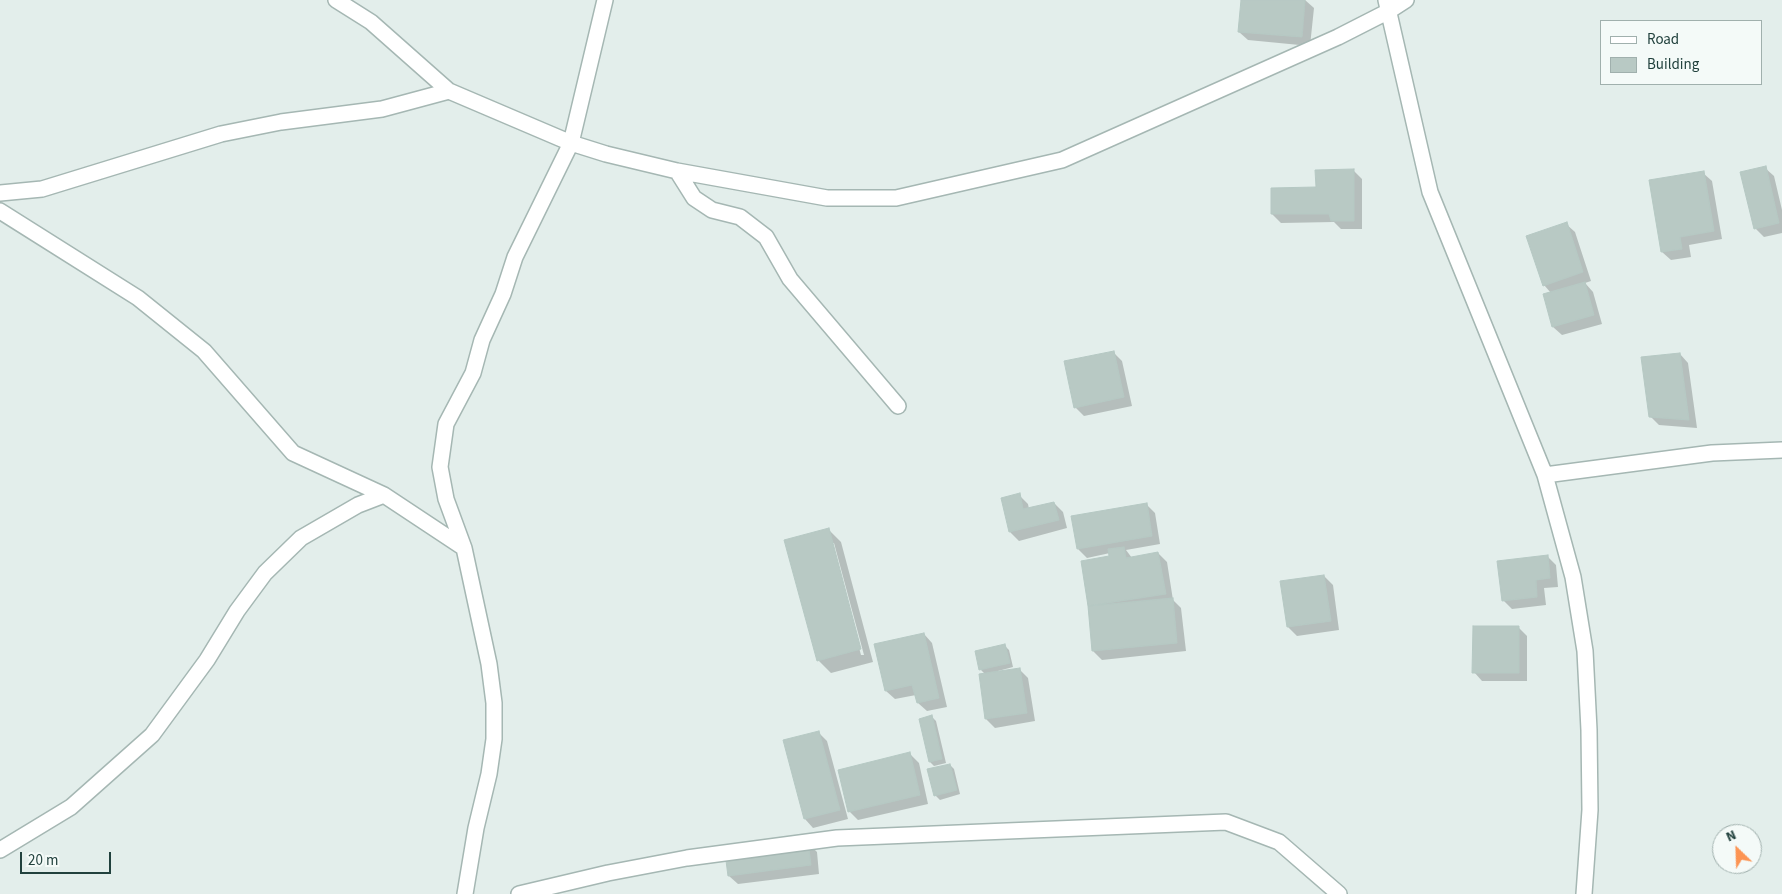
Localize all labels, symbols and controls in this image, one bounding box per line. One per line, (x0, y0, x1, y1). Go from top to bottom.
legend (1600, 20, 1762, 85)
text: Road (1647, 29, 1679, 50)
text: Building (1647, 54, 1699, 75)
north arrow (1712, 824, 1762, 874)
text: N (1723, 825, 1740, 847)
scale bar (22, 842, 114, 874)
text: 20 m (28, 850, 58, 871)

